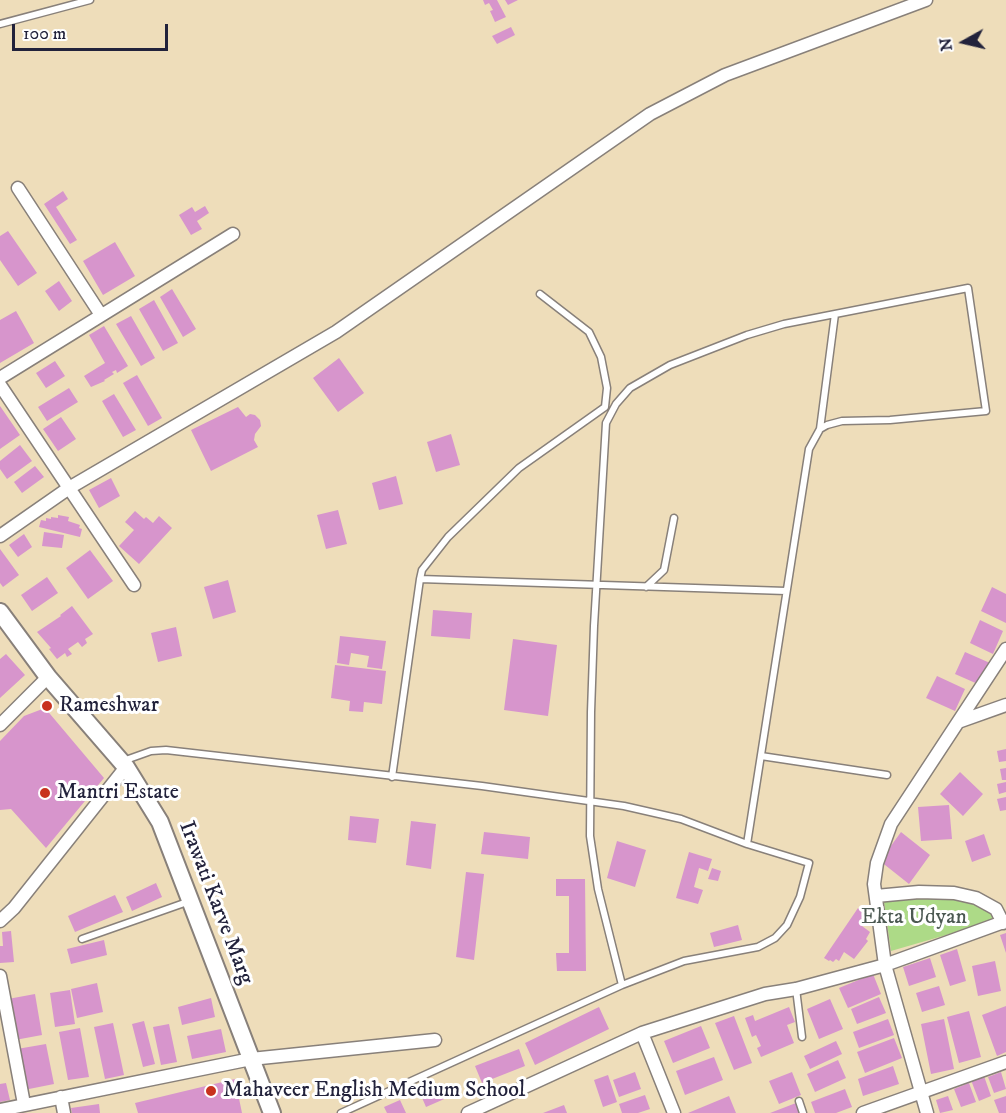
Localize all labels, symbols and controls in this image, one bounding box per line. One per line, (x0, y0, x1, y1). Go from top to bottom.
scale bar (15, 12, 171, 50)
north arrow (934, 12, 994, 72)
text: 100 m (23, 23, 66, 45)
text: N (935, 37, 957, 52)
place label: Rameshwar (59, 693, 159, 719)
marker: Rameshwar (40, 699, 54, 713)
place label: Mantri Estate (57, 780, 179, 806)
marker: Mantri Estate (38, 786, 52, 800)
street label: Irawati Karve Marg (172, 818, 258, 988)
park label: Ekta Udyan (861, 905, 967, 931)
place label: Mahaveer English Medium School (223, 1078, 525, 1104)
marker: Mahaveer English Medium School (204, 1084, 218, 1098)

